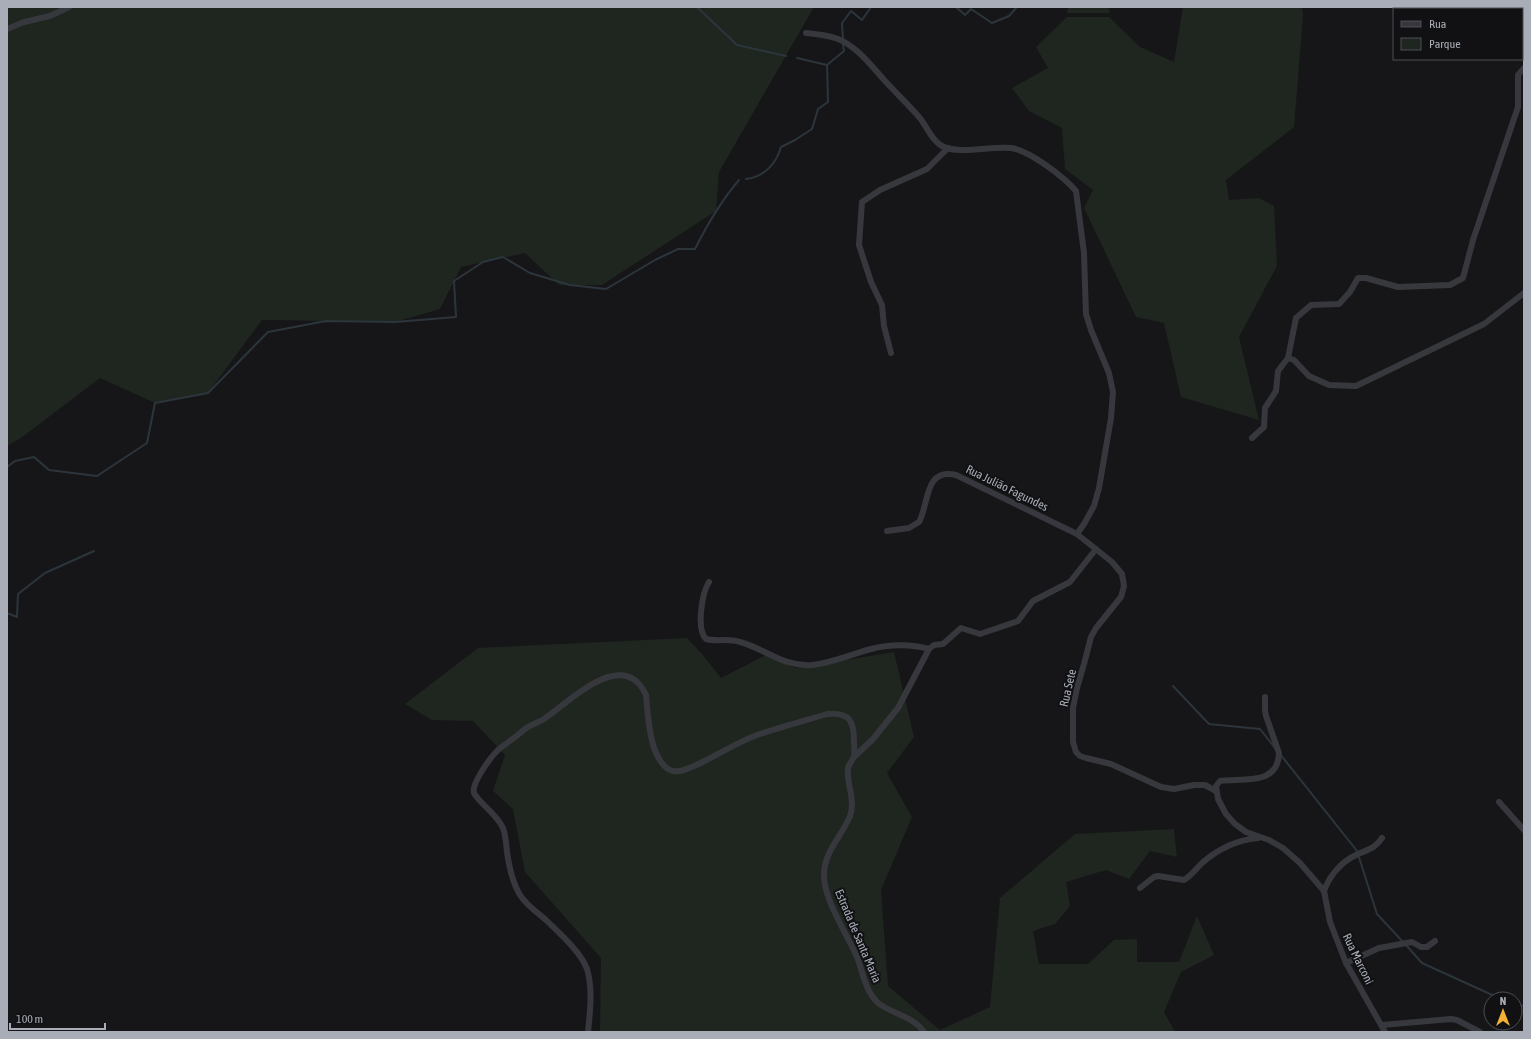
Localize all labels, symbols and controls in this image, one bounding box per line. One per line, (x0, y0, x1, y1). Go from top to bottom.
legend (1393, 8, 1523, 60)
text: Rua (1429, 17, 1446, 31)
text: Parque (1429, 37, 1461, 51)
street label: Rua Julião Fagundes (964, 462, 1050, 514)
street label: Rua Sete (1057, 668, 1079, 708)
street label: Estrada de Santa Maria (832, 887, 884, 985)
street label: Rua Marconi (1340, 931, 1376, 987)
north arrow (1483, 991, 1523, 1031)
text: N (1500, 995, 1506, 1007)
scale bar (10, 1005, 105, 1031)
text: 100 m (16, 1012, 43, 1026)

